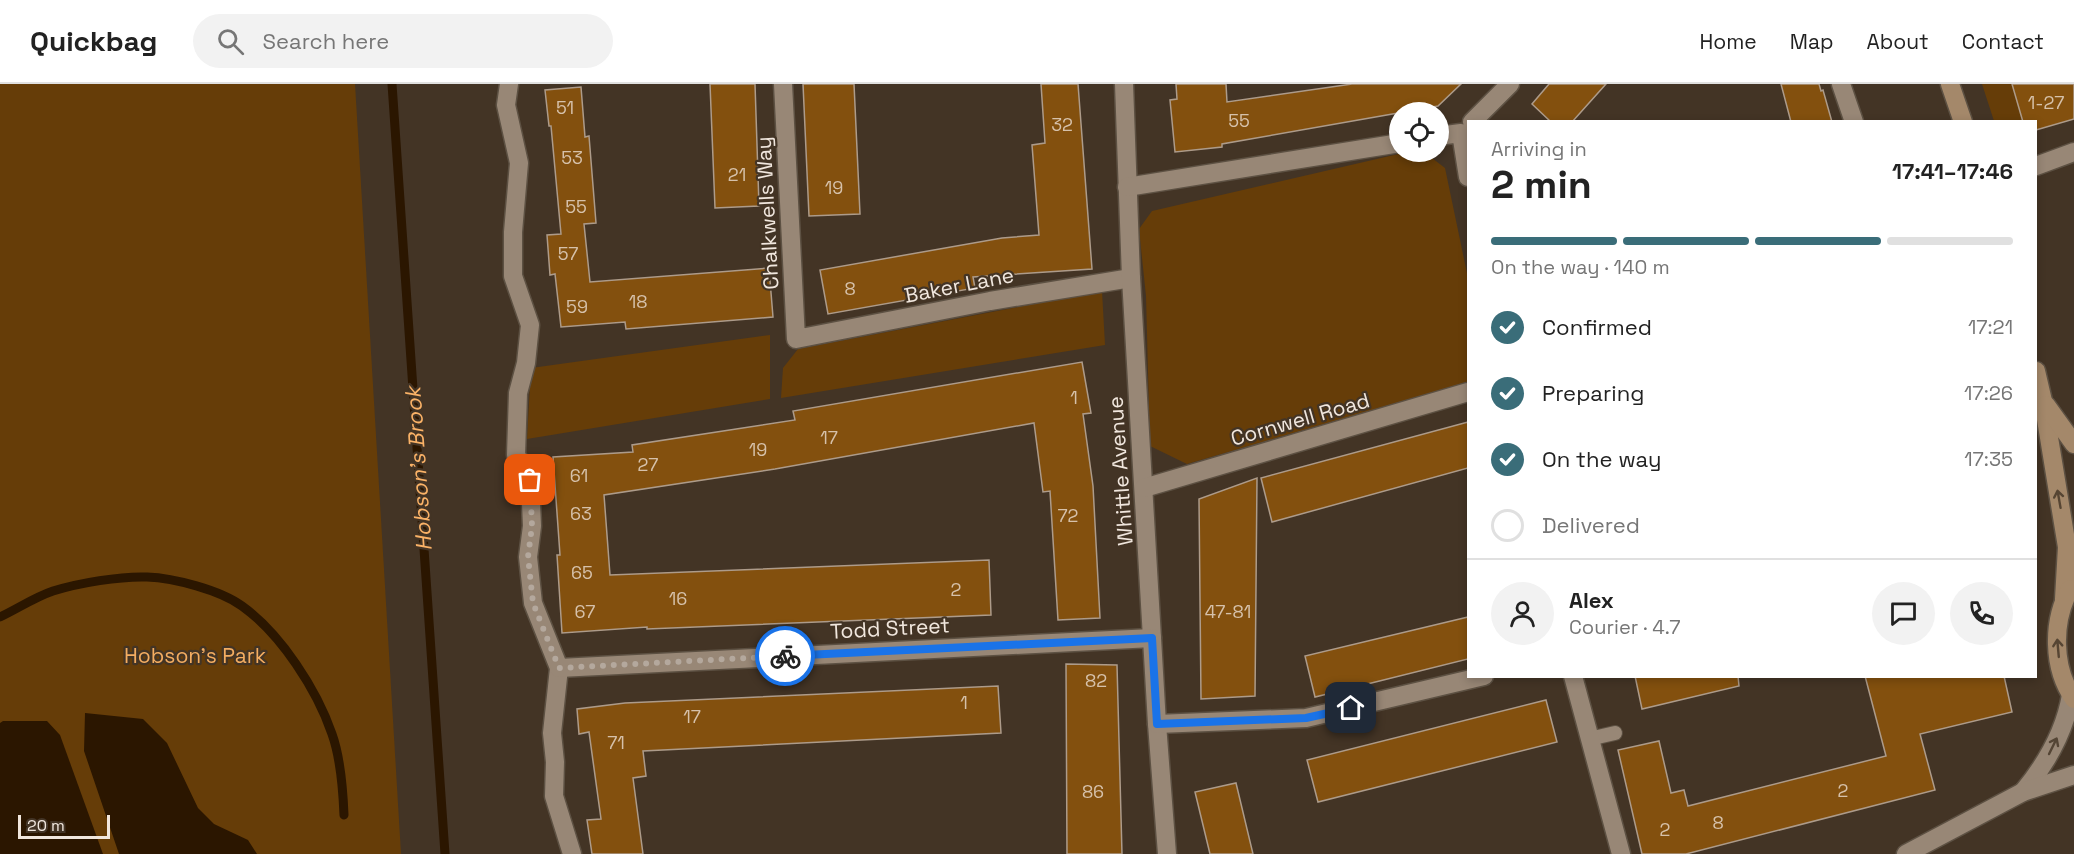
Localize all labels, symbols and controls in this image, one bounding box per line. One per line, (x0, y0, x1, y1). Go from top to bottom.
search box (193, 14, 613, 68)
text: Quickbag (30, 23, 157, 59)
icon: search (214, 25, 247, 58)
text: Search here (262, 27, 389, 55)
text: Home (1699, 28, 1757, 55)
text: Map (1790, 28, 1834, 55)
text: About (1867, 28, 1929, 55)
text: Contact (1962, 28, 2044, 55)
house number: 1-27 (2028, 91, 2064, 114)
house number: 51 (556, 96, 574, 119)
map controls (1389, 102, 1449, 162)
button: locate (1389, 102, 1449, 162)
house number: 55 (1228, 109, 1250, 132)
house number: 32 (1051, 113, 1073, 136)
street label: Chalkwells Way (750, 136, 784, 290)
text: Arriving in (1491, 136, 1587, 162)
house number: 53 (561, 146, 583, 169)
text: 17:41–17:46 (1892, 157, 2013, 185)
text: 2 min (1491, 160, 1592, 209)
house number: 21 (728, 163, 746, 186)
house number: 19 (825, 176, 843, 199)
house number: 55 (565, 195, 587, 218)
house number: 57 (558, 242, 578, 265)
text: On the way · 140 m (1491, 254, 1670, 280)
street label: Baker Lane (902, 261, 1016, 309)
house number: 8 (844, 277, 856, 300)
house number: 18 (629, 290, 647, 313)
house number: 59 (566, 295, 588, 318)
icon: check (1491, 311, 1524, 344)
text: Confirmed (1542, 313, 1652, 341)
text: 17:21 (1968, 314, 2013, 340)
icon: check (1491, 377, 1524, 410)
text: Preparing (1542, 379, 1644, 407)
text: 17:26 (1964, 380, 2013, 406)
water label: Hobson's Brook (398, 384, 438, 552)
house number: 1 (1070, 386, 1078, 409)
street label: Cornwell Road (1227, 386, 1373, 452)
street label: Whittle Avenue (1101, 395, 1139, 547)
house number: 17 (820, 426, 838, 449)
house number: 19 (749, 438, 767, 461)
icon: check (1491, 443, 1524, 476)
text: On the way (1542, 445, 1661, 473)
text: 17:35 (1964, 446, 2013, 472)
house number: 27 (638, 453, 658, 476)
pin (504, 454, 555, 505)
icon: bag (513, 463, 546, 496)
house number: 61 (570, 464, 588, 487)
one-way arrow (2053, 490, 2064, 510)
house number: 63 (570, 502, 592, 525)
house number: 72 (1058, 504, 1078, 527)
text: Delivered (1542, 511, 1640, 539)
house number: 65 (571, 561, 593, 584)
house number: 2 (951, 578, 961, 601)
button: person (1491, 582, 1554, 645)
button: chat (1872, 582, 1935, 645)
button: phone (1950, 582, 2013, 645)
text: Alex (1569, 586, 1614, 614)
house number: 16 (669, 587, 687, 610)
house number: 67 (575, 600, 595, 623)
house number: 47-81 (1205, 600, 1251, 623)
street label: Todd Street (829, 611, 951, 645)
text: Courier · 4.7 (1569, 614, 1680, 640)
courier (755, 626, 815, 686)
one-way arrow (2052, 639, 2063, 658)
icon: bike (769, 640, 802, 673)
park label: Hobson's Park (124, 642, 266, 669)
house number: 82 (1085, 669, 1107, 692)
pin (1325, 682, 1376, 733)
house number: 1 (960, 691, 968, 714)
icon: home (1334, 691, 1367, 724)
house number: 17 (683, 705, 701, 728)
house number: 71 (607, 731, 625, 754)
one-way arrow (2047, 738, 2059, 756)
house number: 2 (1838, 779, 1848, 802)
house number: 86 (1082, 780, 1104, 803)
house number: 8 (1712, 811, 1724, 834)
scale bar (18, 812, 110, 840)
text: 20 m (27, 815, 65, 836)
house number: 2 (1660, 818, 1670, 841)

